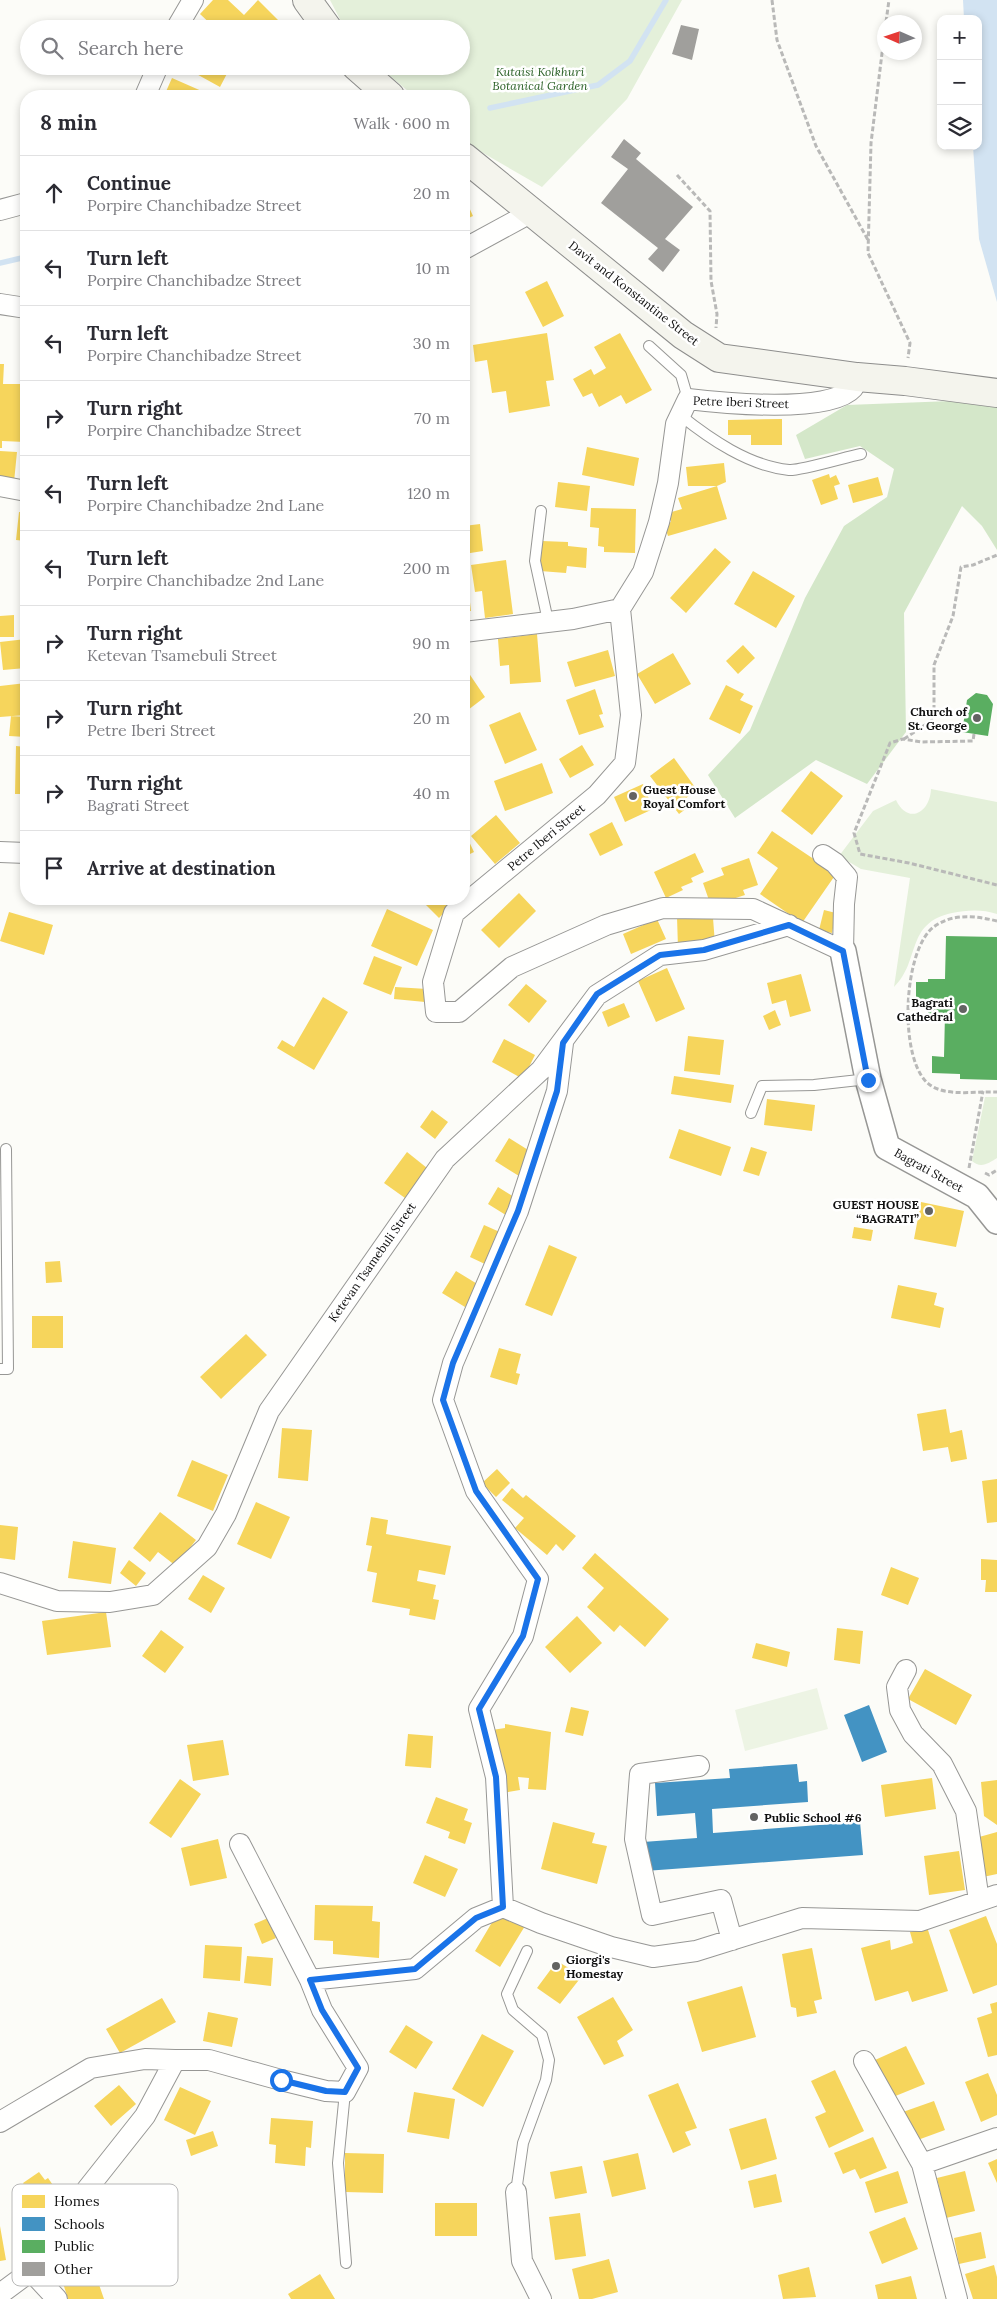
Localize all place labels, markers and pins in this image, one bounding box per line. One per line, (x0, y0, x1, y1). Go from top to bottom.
place label: Church of St. George (908, 704, 969, 733)
marker: Church of St. George (971, 712, 983, 724)
place label: Guest House Royal Comfort (643, 782, 727, 811)
marker: Guest House Royal Comfort (627, 790, 639, 802)
place label: Bagrati Cathedral (897, 995, 953, 1024)
marker: Bagrati Cathedral (957, 1003, 969, 1015)
place label: GUEST HOUSE “BAGRATI” (833, 1197, 919, 1226)
marker: GUEST HOUSE “BAGRATI” (923, 1205, 935, 1217)
place label: Public School #6 (764, 1810, 862, 1825)
marker: Public School #6 (748, 1811, 760, 1823)
place label: Giorgi's Homestay (566, 1952, 624, 1981)
marker: Giorgi's Homestay (550, 1960, 562, 1972)

